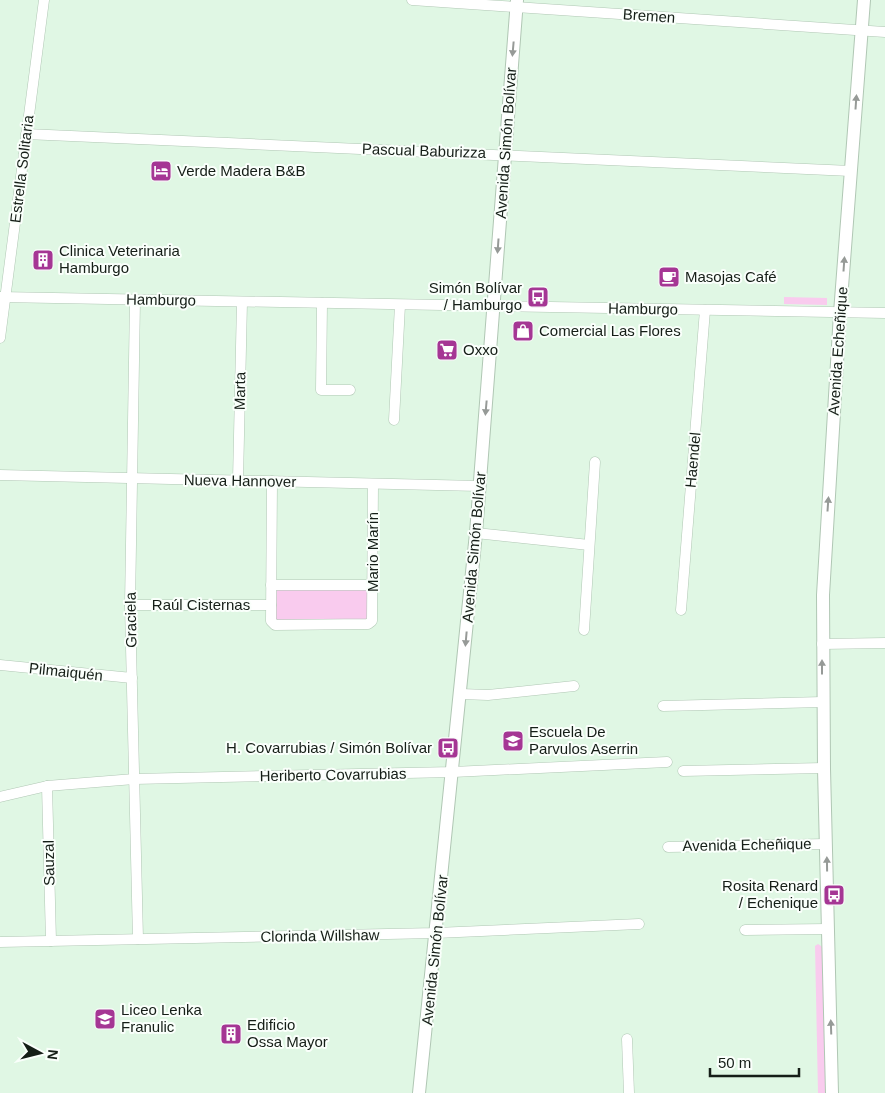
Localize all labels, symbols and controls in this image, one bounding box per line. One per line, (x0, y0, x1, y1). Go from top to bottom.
street label: Bremen (622, 5, 676, 26)
one-way arrow (508, 41, 516, 57)
street label: Avenida Simón Bolívar (492, 67, 519, 219)
one-way arrow (853, 94, 861, 110)
street label: Estrella Solitaria (6, 113, 37, 224)
street label: Pascual Baburizza (362, 140, 487, 161)
hotel icon: Verde Madera B&B (149, 159, 173, 183)
place label: Verde Madera B&B (177, 162, 305, 179)
one-way arrow (494, 238, 502, 254)
place label: Clinica Veterinaria Hamburgo (59, 242, 181, 276)
building icon: Clinica Veterinaria Hamburgo (31, 248, 55, 272)
one-way arrow (841, 256, 849, 272)
cafe icon: Masojas Café (657, 265, 681, 289)
place label: Masojas Café (685, 268, 777, 285)
place label: Simón Bolívar / Hamburgo (429, 279, 522, 313)
bus stop icon: Simón Bolívar / Hamburgo (526, 285, 550, 309)
street label: Avenida Echeñique (825, 286, 850, 416)
street label: Hamburgo (126, 290, 196, 309)
street label: Hamburgo (608, 299, 678, 318)
shop icon: Comercial Las Flores (511, 319, 535, 343)
place label: Comercial Las Flores (539, 322, 681, 339)
supermarket icon: Oxxo (435, 338, 459, 362)
place label: Oxxo (463, 341, 498, 358)
street label: Marta (231, 371, 248, 410)
one-way arrow (482, 400, 490, 416)
street label: Haendel (682, 431, 703, 489)
street label: Nueva Hannover (184, 471, 296, 490)
street label: Avenida Simón Bolívar (458, 471, 489, 623)
one-way arrow (824, 496, 832, 512)
street label: Mario Marín (364, 512, 381, 592)
street label: Graciela (122, 591, 139, 648)
street label: Raúl Cisternas (152, 596, 250, 613)
one-way arrow (462, 631, 470, 647)
one-way arrow (818, 658, 826, 674)
street label: Pilmaiquén (28, 659, 104, 684)
place label: Escuela De Parvulos Aserrin (529, 723, 638, 757)
school or university icon: Escuela De Parvulos Aserrin (501, 729, 525, 753)
bus stop icon: H. Covarrubias / Simón Bolívar (436, 736, 460, 760)
place label: H. Covarrubias / Simón Bolívar (226, 739, 432, 756)
street label: Heriberto Covarrubias (259, 765, 406, 784)
street label: Avenida Echeñique (682, 835, 812, 854)
street label: Sauzal (40, 840, 57, 886)
one-way arrow (822, 856, 830, 872)
street label: Avenida Simón Bolívar (418, 874, 451, 1026)
place label: Rosita Renard / Echenique (722, 877, 818, 911)
bus stop icon: Rosita Renard / Echenique (822, 883, 846, 907)
street label: Clorinda Willshaw (260, 926, 380, 945)
place label: Liceo Lenka Franulic (121, 1001, 203, 1035)
school or university icon: Liceo Lenka Franulic (93, 1007, 117, 1031)
place label: Edificio Ossa Mayor (247, 1016, 328, 1050)
one-way arrow (826, 1019, 834, 1035)
building icon: Edificio Ossa Mayor (219, 1022, 243, 1046)
north arrow (15, 1028, 65, 1078)
scale bar (710, 1046, 799, 1078)
text: N (44, 1049, 61, 1061)
text: 50 m (718, 1054, 751, 1071)

